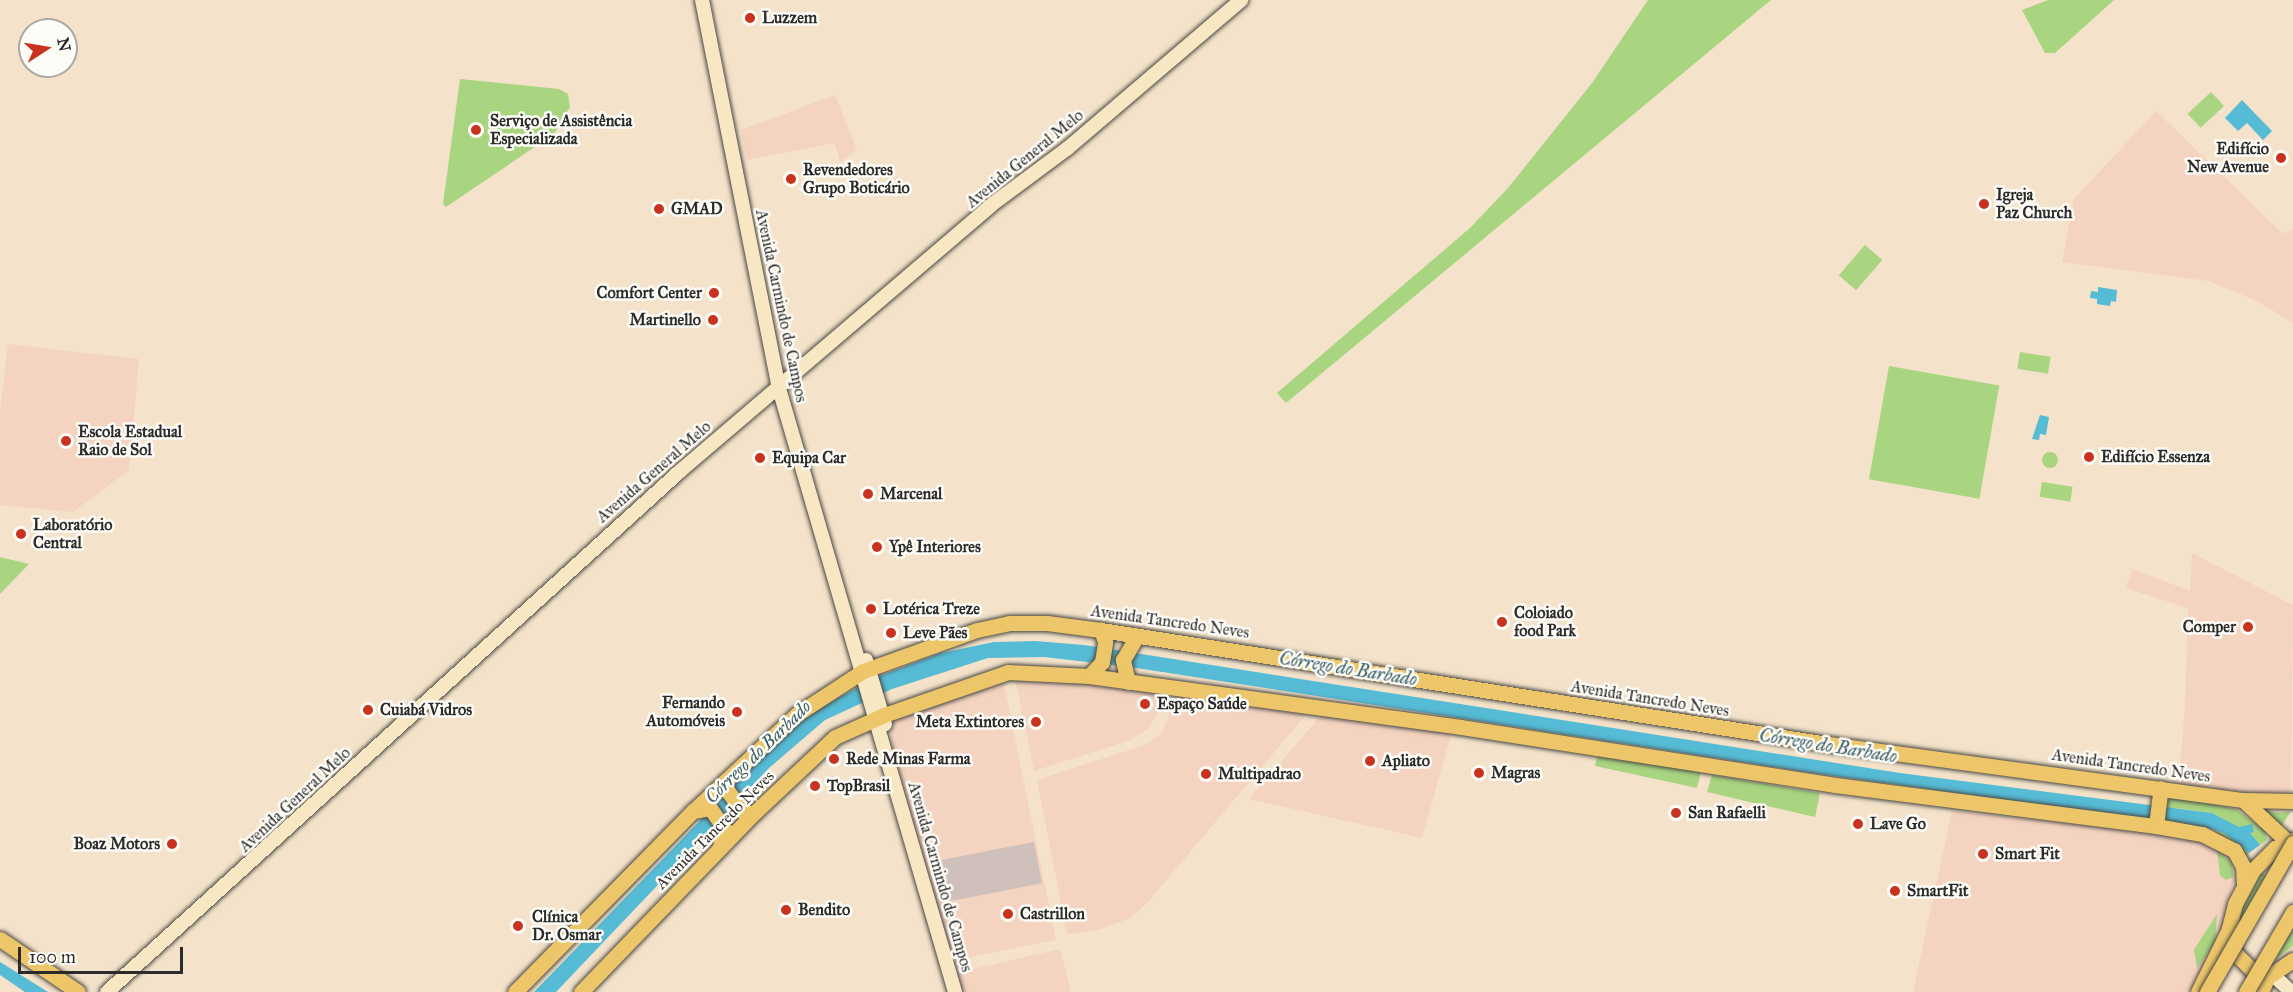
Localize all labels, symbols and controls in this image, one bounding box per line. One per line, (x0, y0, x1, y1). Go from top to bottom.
place label: Luzzem (762, 8, 817, 28)
marker: Luzzem (743, 11, 757, 25)
north arrow (18, 18, 78, 78)
text: N (53, 36, 75, 53)
street label: Avenida General Melo (963, 106, 1087, 212)
place label: Serviço de Assistência Especializada (490, 111, 632, 149)
marker: Serviço de Assistência Especializada (467, 121, 485, 139)
place label: Edifício New Avenue (2187, 139, 2269, 177)
marker: Edifício New Avenue (2274, 151, 2288, 165)
place label: Revendedores Grupo Boticário (803, 160, 910, 198)
marker: Revendedores Grupo Boticário (784, 172, 798, 186)
place label: Igreja Paz Church (1996, 185, 2072, 223)
marker: Igreja Paz Church (1977, 197, 1991, 211)
place label: GMAD (671, 199, 723, 219)
marker: GMAD (652, 202, 666, 216)
street label: Avenida Carmindo de Campos (751, 208, 811, 404)
place label: Comfort Center (597, 283, 702, 303)
marker: Comfort Center (707, 286, 721, 300)
place label: Martinello (630, 310, 701, 330)
marker: Martinello (706, 313, 720, 327)
street label: Avenida General Melo (593, 417, 715, 527)
place label: Escola Estadual Raio de Sol (78, 422, 182, 460)
marker: Escola Estadual Raio de Sol (59, 434, 73, 448)
place label: Edifício Essenza (2101, 447, 2210, 467)
place label: Equipa Car (772, 448, 846, 468)
marker: Edifício Essenza (2082, 450, 2096, 464)
marker: Equipa Car (753, 451, 767, 465)
place label: Marcenal (880, 484, 942, 504)
marker: Marcenal (861, 487, 875, 501)
place label: Laboratório Central (33, 515, 113, 553)
marker: Laboratório Central (14, 527, 28, 541)
place label: Ypê Interiores (889, 537, 981, 557)
marker: Ypê Interiores (870, 540, 884, 554)
place label: Lotérica Treze (883, 599, 980, 619)
street label: Avenida Tancredo Neves (1090, 601, 1250, 643)
marker: Lotérica Treze (864, 602, 878, 616)
place label: Coloiado food Park (1514, 603, 1576, 641)
marker: Coloiado food Park (1495, 615, 1509, 629)
place label: Comper (2183, 617, 2236, 637)
marker: Comper (2241, 620, 2255, 634)
place label: Leve Pães (903, 623, 967, 643)
marker: Leve Pães (884, 626, 898, 640)
water label: Córrego do Barbado (1278, 647, 1418, 691)
street label: Avenida Tancredo Neves (1570, 677, 1730, 721)
place label: Fernando Automóveis (646, 693, 725, 731)
place label: Espaço Saúde (1157, 694, 1247, 714)
water label: Córrego do Barbado (701, 696, 815, 808)
marker: Espaço Saúde (1138, 697, 1152, 711)
place label: Cuiabá Vidros (380, 700, 472, 720)
marker: Cuiabá Vidros (361, 703, 375, 717)
marker: Fernando Automóveis (730, 705, 744, 719)
place label: Meta Extintores (916, 712, 1024, 732)
marker: Meta Extintores (1029, 715, 1043, 729)
water label: Córrego do Barbado (1758, 724, 1898, 768)
street label: Avenida General Melo (235, 743, 355, 857)
street label: Avenida Tancredo Neves (2051, 745, 2211, 787)
place label: Rede Minas Farma (846, 749, 971, 769)
place label: Apliato (1382, 751, 1430, 771)
marker: Rede Minas Farma (827, 752, 841, 766)
marker: Apliato (1363, 754, 1377, 768)
place label: Magras (1491, 763, 1540, 783)
place label: Multipadrao (1218, 764, 1301, 784)
marker: Magras (1472, 766, 1486, 780)
street label: Avenida Tancredo Neves (652, 767, 778, 893)
marker: Multipadrao (1199, 767, 1213, 781)
place label: TopBrasil (827, 776, 890, 796)
marker: TopBrasil (808, 779, 822, 793)
street label: Avenida Carmindo de Campos (904, 780, 976, 974)
place label: San Rafaelli (1688, 803, 1766, 823)
marker: San Rafaelli (1669, 806, 1683, 820)
place label: Lave Go (1870, 814, 1926, 834)
marker: Lave Go (1851, 817, 1865, 831)
place label: Boaz Motors (74, 834, 160, 854)
marker: Boaz Motors (165, 837, 179, 851)
place label: Smart Fit (1995, 844, 2060, 864)
marker: Smart Fit (1976, 847, 1990, 861)
place label: SmartFit (1907, 881, 1969, 901)
marker: SmartFit (1888, 884, 1902, 898)
place label: Bendito (798, 900, 850, 920)
marker: Bendito (779, 903, 793, 917)
place label: Castrillon (1020, 904, 1085, 924)
place label: Clínica Dr. Osmar (532, 907, 601, 945)
marker: Castrillon (1001, 907, 1015, 921)
marker: Clínica Dr. Osmar (509, 917, 527, 935)
scale bar (21, 935, 186, 973)
text: 100 m (29, 946, 76, 968)

